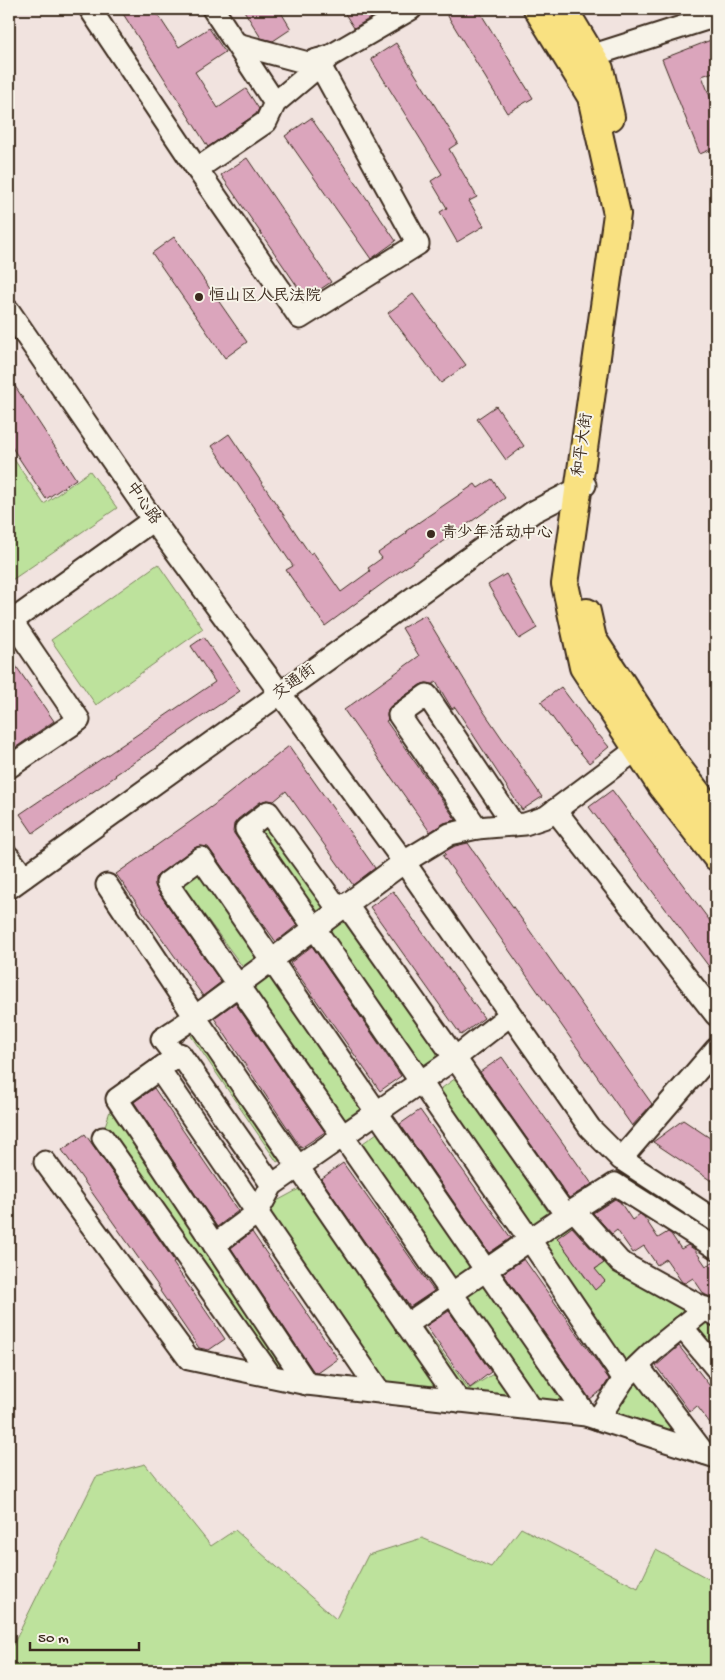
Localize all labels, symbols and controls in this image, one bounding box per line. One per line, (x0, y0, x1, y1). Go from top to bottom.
place label: 恒山区人民法院 (209, 286, 321, 307)
marker: 恒山区人民法院 (193, 291, 205, 303)
street label: 和平大街 (569, 412, 598, 478)
street label: 中心路 (120, 478, 165, 529)
place label: 青少年活动中心 (441, 523, 553, 544)
marker: 青少年活动中心 (425, 528, 437, 540)
street label: 交通街 (269, 660, 320, 705)
scale bar (30, 1620, 139, 1652)
text: 50 m (38, 1630, 69, 1648)

